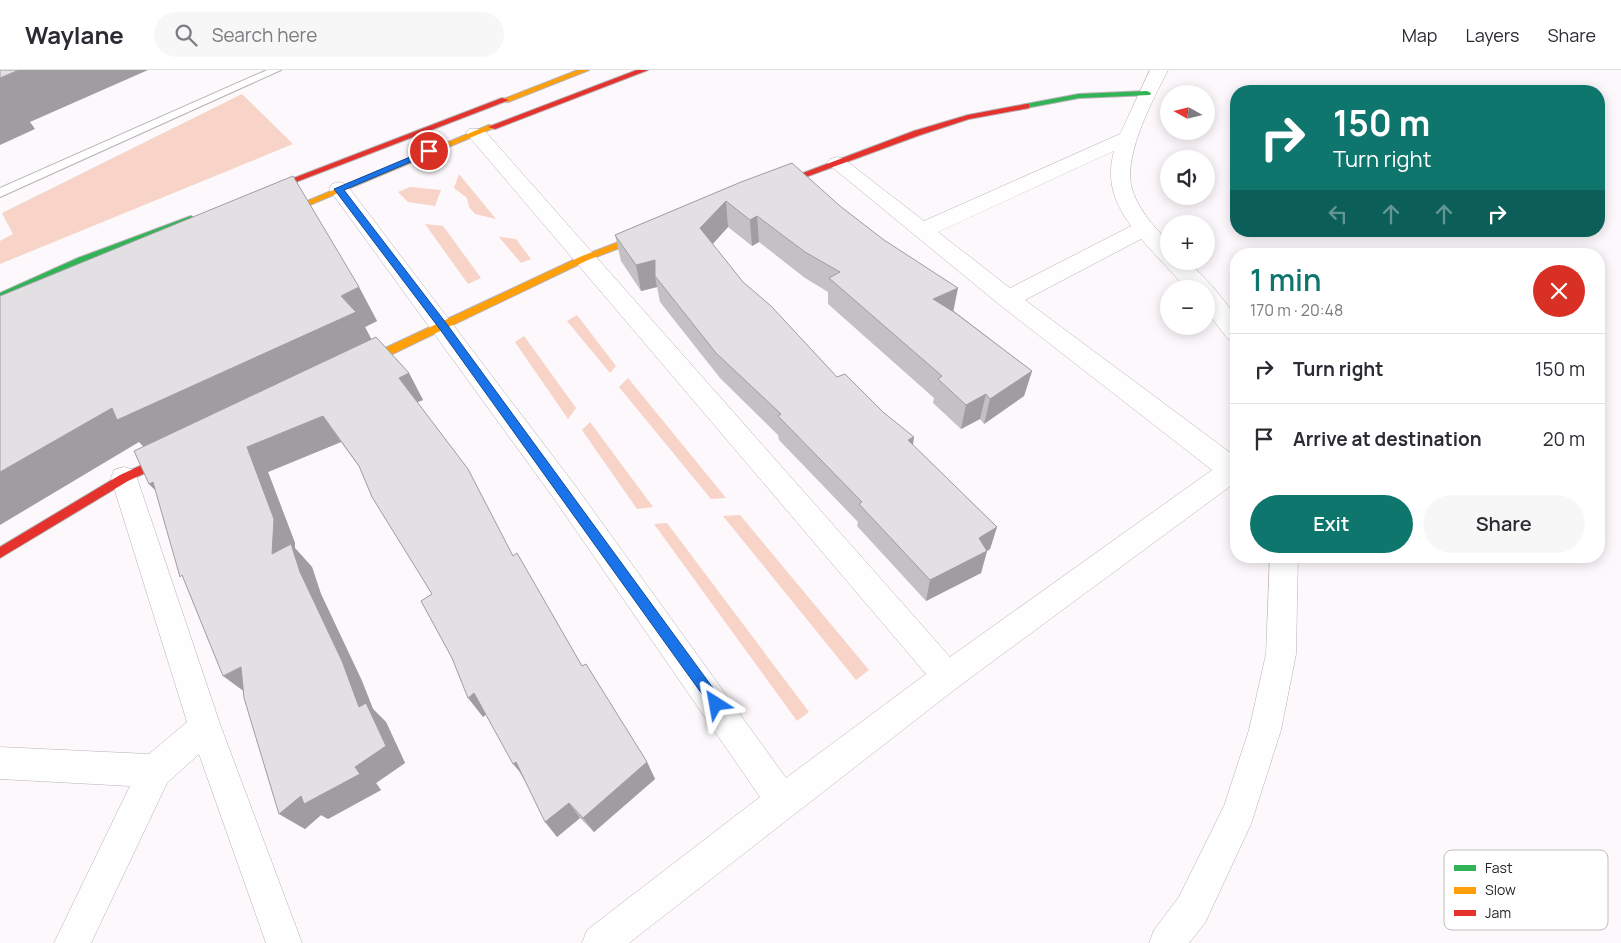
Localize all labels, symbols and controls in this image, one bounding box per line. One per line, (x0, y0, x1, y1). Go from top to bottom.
search box (154, 12, 504, 57)
text: Waylane (25, 18, 124, 51)
icon: search (172, 21, 200, 49)
text: Search here (212, 22, 317, 48)
text: Map (1402, 23, 1437, 47)
text: Layers (1465, 23, 1519, 47)
text: Share (1547, 23, 1596, 47)
north arrow (1160, 85, 1215, 140)
map controls (1160, 85, 1215, 335)
text: 150 m (1333, 99, 1430, 147)
icon: right (1250, 105, 1315, 170)
pin (408, 130, 450, 172)
icon: arrive (415, 137, 443, 165)
text: Turn right (1333, 144, 1431, 174)
button: sound (1160, 150, 1215, 205)
icon: left (1324, 200, 1352, 228)
icon: ahead (1377, 200, 1405, 228)
icon: ahead (1430, 200, 1458, 228)
icon: right (1483, 200, 1511, 228)
button: + (1160, 215, 1215, 270)
text: 1 min (1250, 259, 1322, 300)
button: close (1533, 265, 1585, 317)
button: − (1160, 280, 1215, 335)
text: 170 m · 20:48 (1250, 299, 1343, 321)
icon: right (1250, 355, 1278, 383)
text: Turn right (1293, 356, 1383, 382)
text: 150 m (1535, 356, 1585, 382)
icon: arrive (1250, 425, 1278, 453)
text: Arrive at destination (1293, 426, 1482, 452)
text: 20 m (1543, 426, 1585, 452)
button: Exit (1250, 495, 1413, 553)
button: Share (1423, 495, 1585, 553)
position arrow (689, 677, 741, 729)
legend (1444, 850, 1608, 930)
text: Fast (1485, 858, 1513, 877)
text: Slow (1485, 880, 1516, 899)
text: Jam (1485, 903, 1511, 922)

